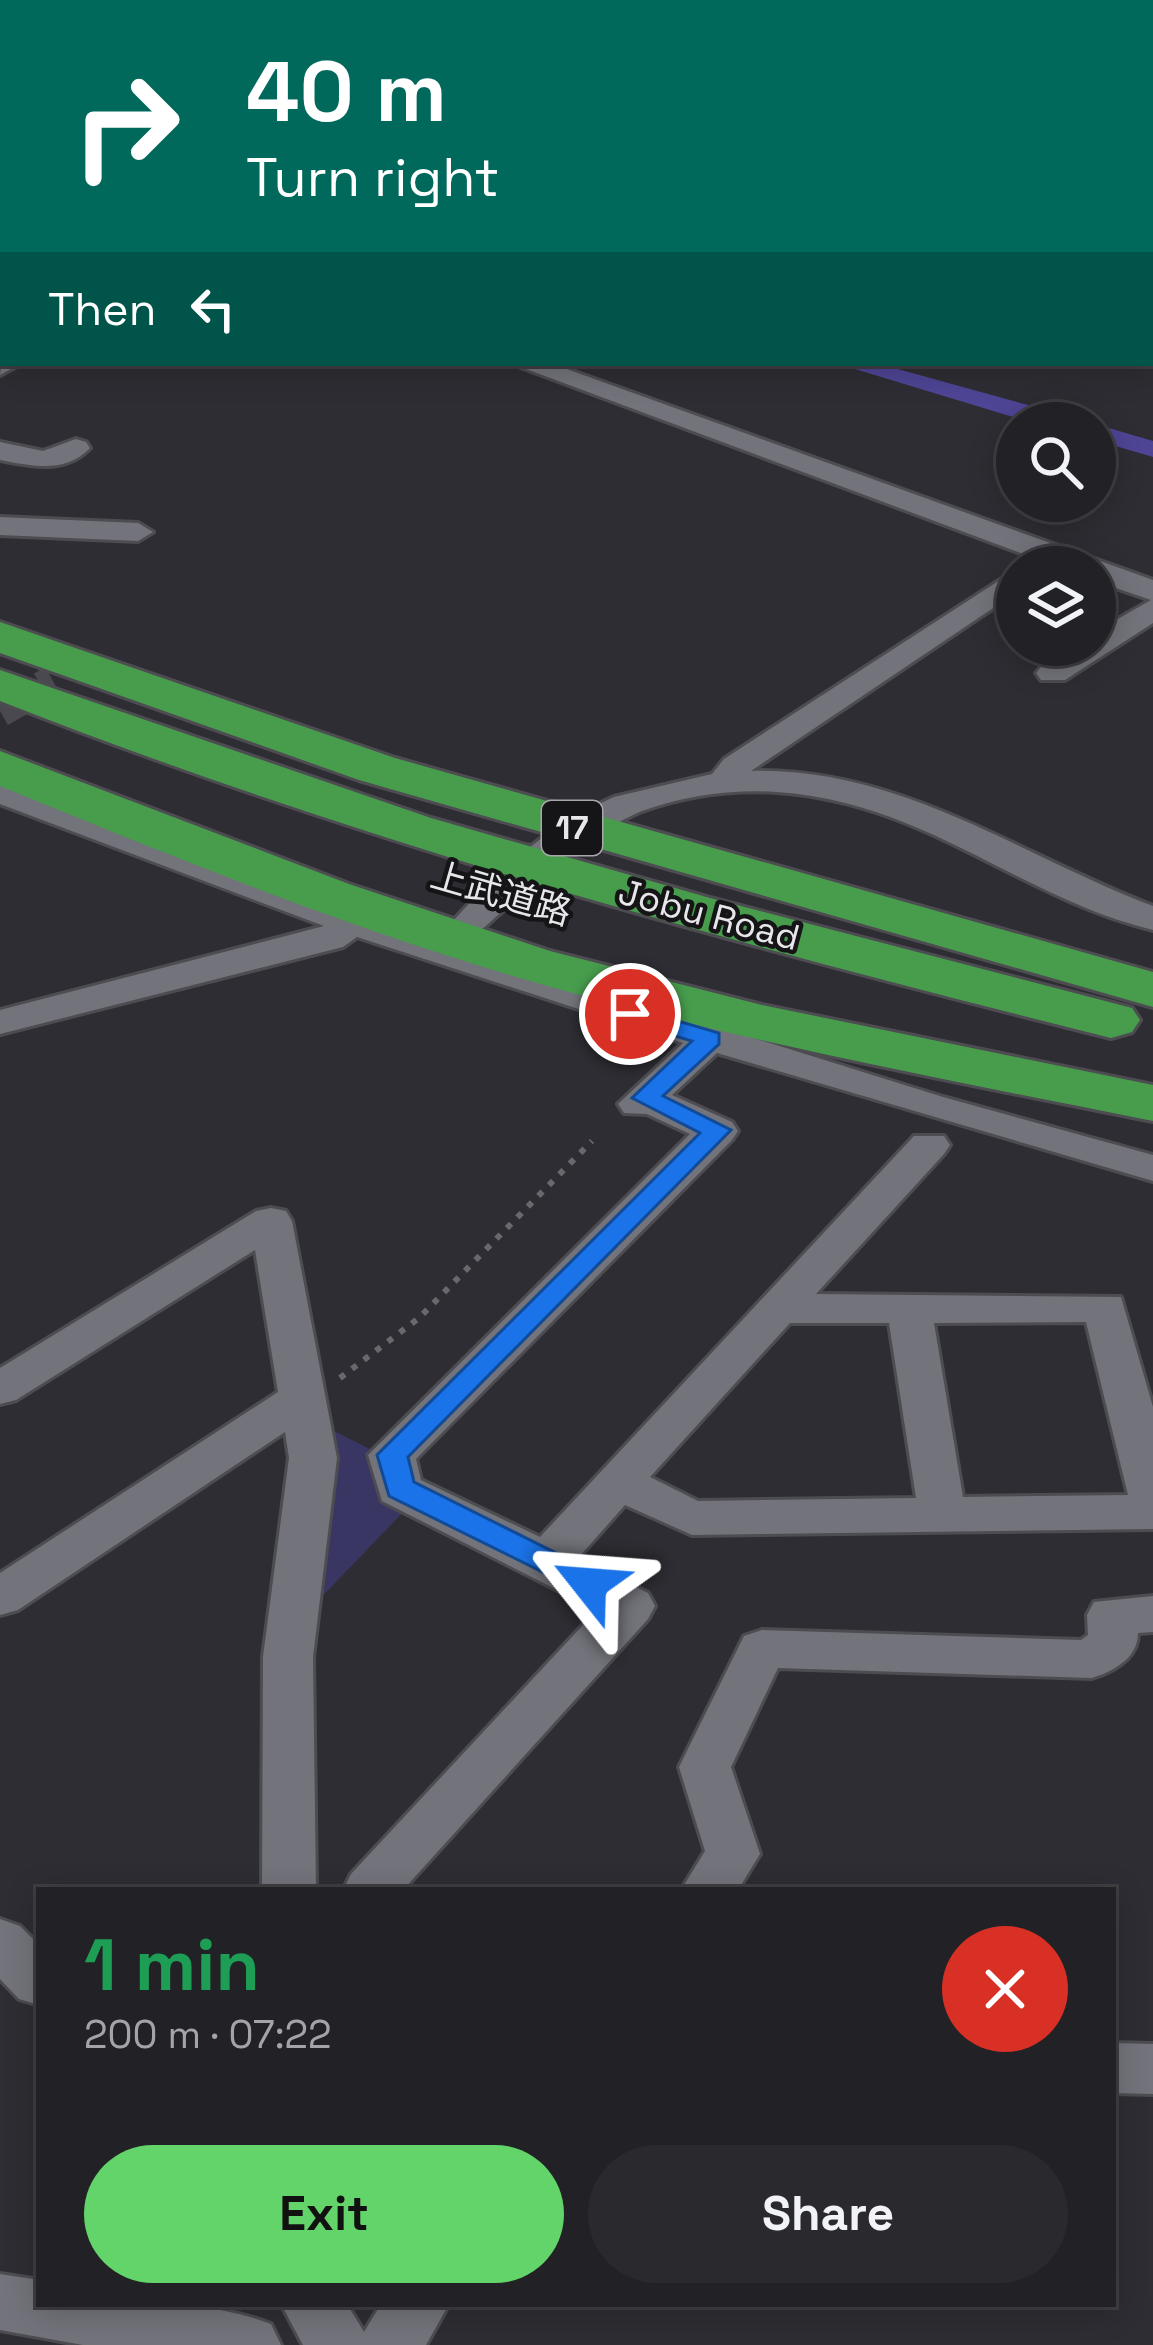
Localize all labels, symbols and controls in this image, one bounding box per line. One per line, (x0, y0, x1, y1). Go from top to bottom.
text: 40 m (246, 38, 447, 146)
icon: right (48, 48, 204, 204)
text: Turn right (246, 143, 499, 212)
icon: left (180, 276, 246, 342)
text: Then (48, 281, 156, 338)
map controls (996, 402, 1116, 666)
button: search (996, 402, 1116, 522)
button: layers (996, 546, 1116, 666)
road number: 17 (542, 801, 602, 855)
street label: 上武道路 (425, 852, 577, 936)
street label: Jobu Road (613, 869, 805, 961)
pin (579, 963, 681, 1065)
icon: arrive (597, 981, 663, 1047)
position arrow (526, 1521, 652, 1647)
text: 1 min (84, 1919, 260, 2011)
button: close (942, 1926, 1068, 2052)
text: 200 m · 07:22 (84, 2010, 332, 2059)
button: Exit (84, 2145, 564, 2283)
button: Share (588, 2145, 1068, 2283)

